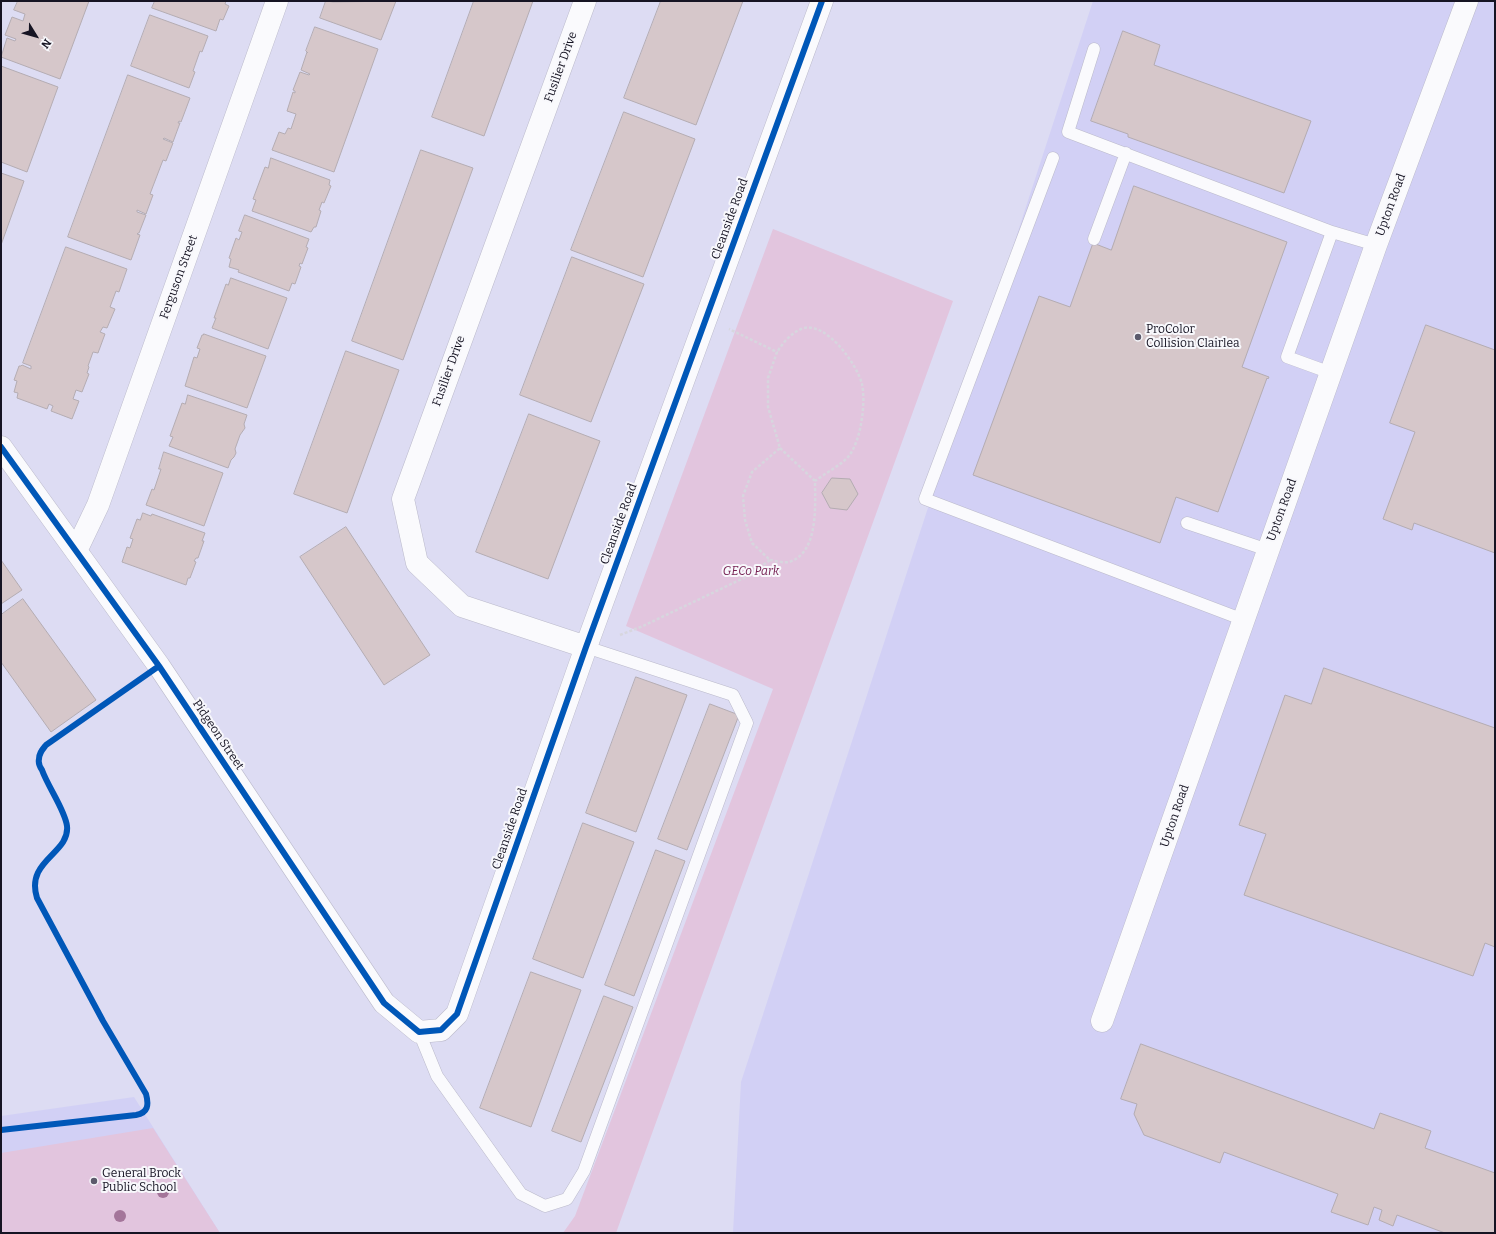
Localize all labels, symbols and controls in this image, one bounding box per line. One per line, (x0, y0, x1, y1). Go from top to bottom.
north arrow (16, 16, 56, 56)
street label: Fusilier Drive (542, 30, 580, 104)
text: N (38, 36, 54, 51)
street label: Upton Road (1373, 172, 1409, 238)
street label: Cleanside Road (709, 177, 751, 261)
street label: Ferguson Street (157, 233, 201, 321)
place label: ProColor Collision Clairlea (1146, 323, 1240, 351)
marker: ProColor Collision Clairlea (1133, 332, 1143, 342)
street label: Fusilier Drive (430, 334, 468, 408)
street label: Upton Road (1264, 477, 1300, 543)
street label: Cleanside Road (598, 482, 640, 566)
park label: GECo Park (723, 565, 779, 579)
street label: Pidgeon Street (189, 697, 247, 773)
street label: Upton Road (1158, 783, 1192, 849)
street label: Cleanside Road (489, 786, 531, 872)
place label: General Brock Public School (102, 1167, 181, 1195)
marker: General Brock Public School (89, 1176, 99, 1186)

